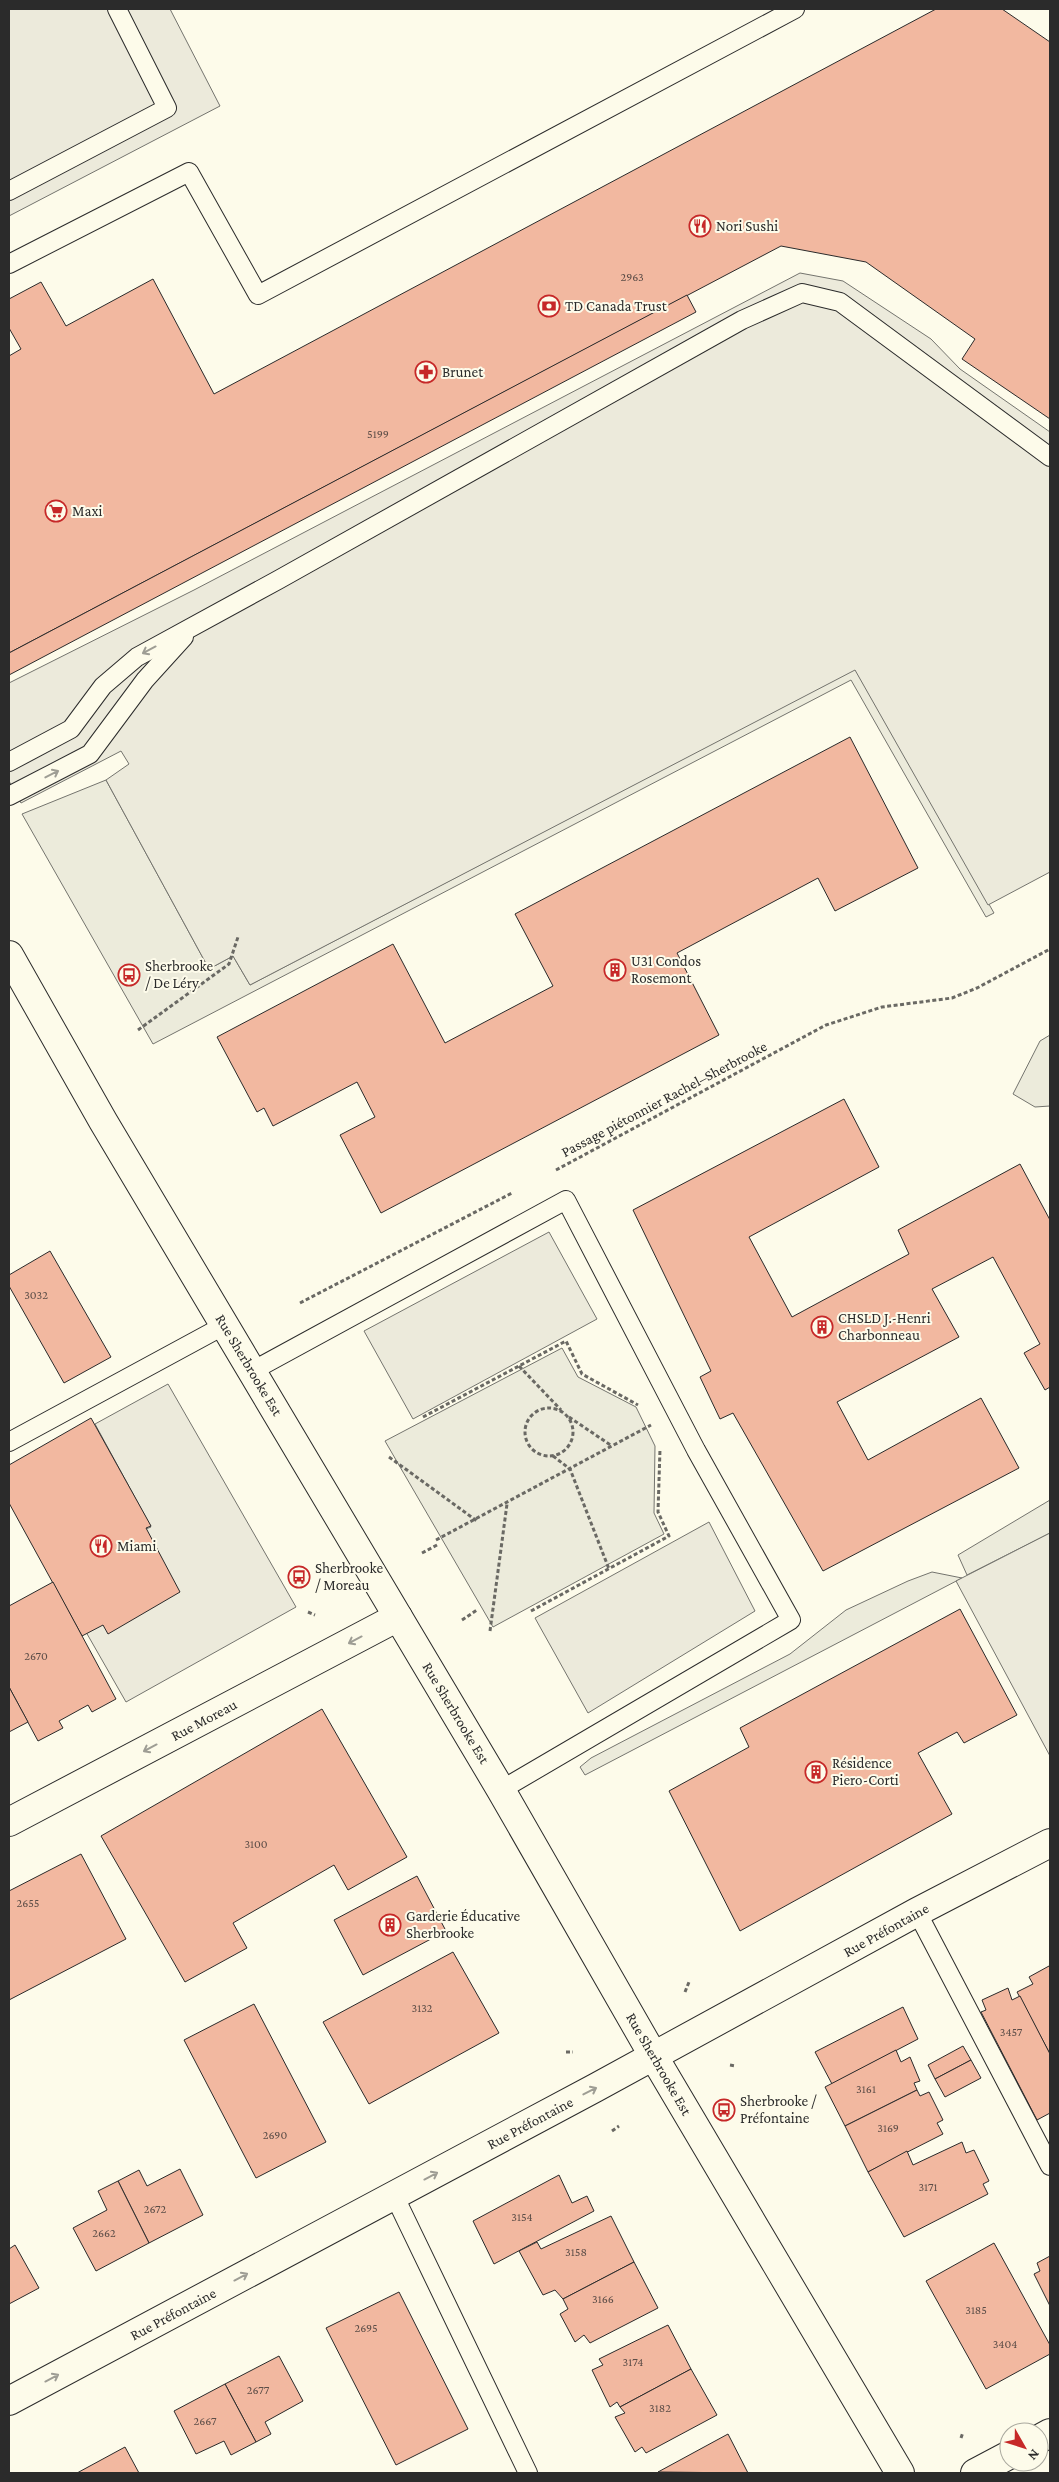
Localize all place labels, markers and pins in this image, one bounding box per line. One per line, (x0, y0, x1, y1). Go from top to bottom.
restaurant icon: Nori Sushi (688, 214, 712, 238)
place label: Nori Sushi (716, 218, 778, 234)
bank icon: TD Canada Trust (537, 294, 561, 318)
place label: TD Canada Trust (565, 298, 668, 314)
pharmacy icon: Brunet (414, 360, 438, 384)
place label: Brunet (442, 364, 484, 380)
supermarket icon: Maxi (44, 499, 68, 523)
place label: Maxi (72, 503, 102, 519)
place label: U31 Condos Rosemont (631, 953, 701, 986)
place label: Sherbrooke / De Léry (145, 958, 214, 992)
building icon: U31 Condos Rosemont (603, 958, 627, 982)
bus stop icon: Sherbrooke / De Léry (117, 963, 141, 987)
place label: CHSLD J.-Henri Charbonneau (838, 1310, 931, 1343)
building icon: CHSLD J.-Henri Charbonneau (810, 1315, 834, 1339)
restaurant icon: Miami (89, 1534, 113, 1558)
place label: Miami (117, 1538, 156, 1554)
place label: Sherbrooke / Moreau (315, 1560, 384, 1593)
bus stop icon: Sherbrooke / Moreau (287, 1565, 311, 1589)
place label: Résidence Piero-Corti (832, 1755, 899, 1788)
building icon: Résidence Piero-Corti (804, 1760, 828, 1784)
place label: Garderie Éducative Sherbrooke (406, 1908, 520, 1941)
building icon: Garderie Éducative Sherbrooke (378, 1913, 402, 1937)
place label: Sherbrooke / Préfontaine (740, 2093, 817, 2126)
bus stop icon: Sherbrooke / Préfontaine (712, 2098, 736, 2122)

